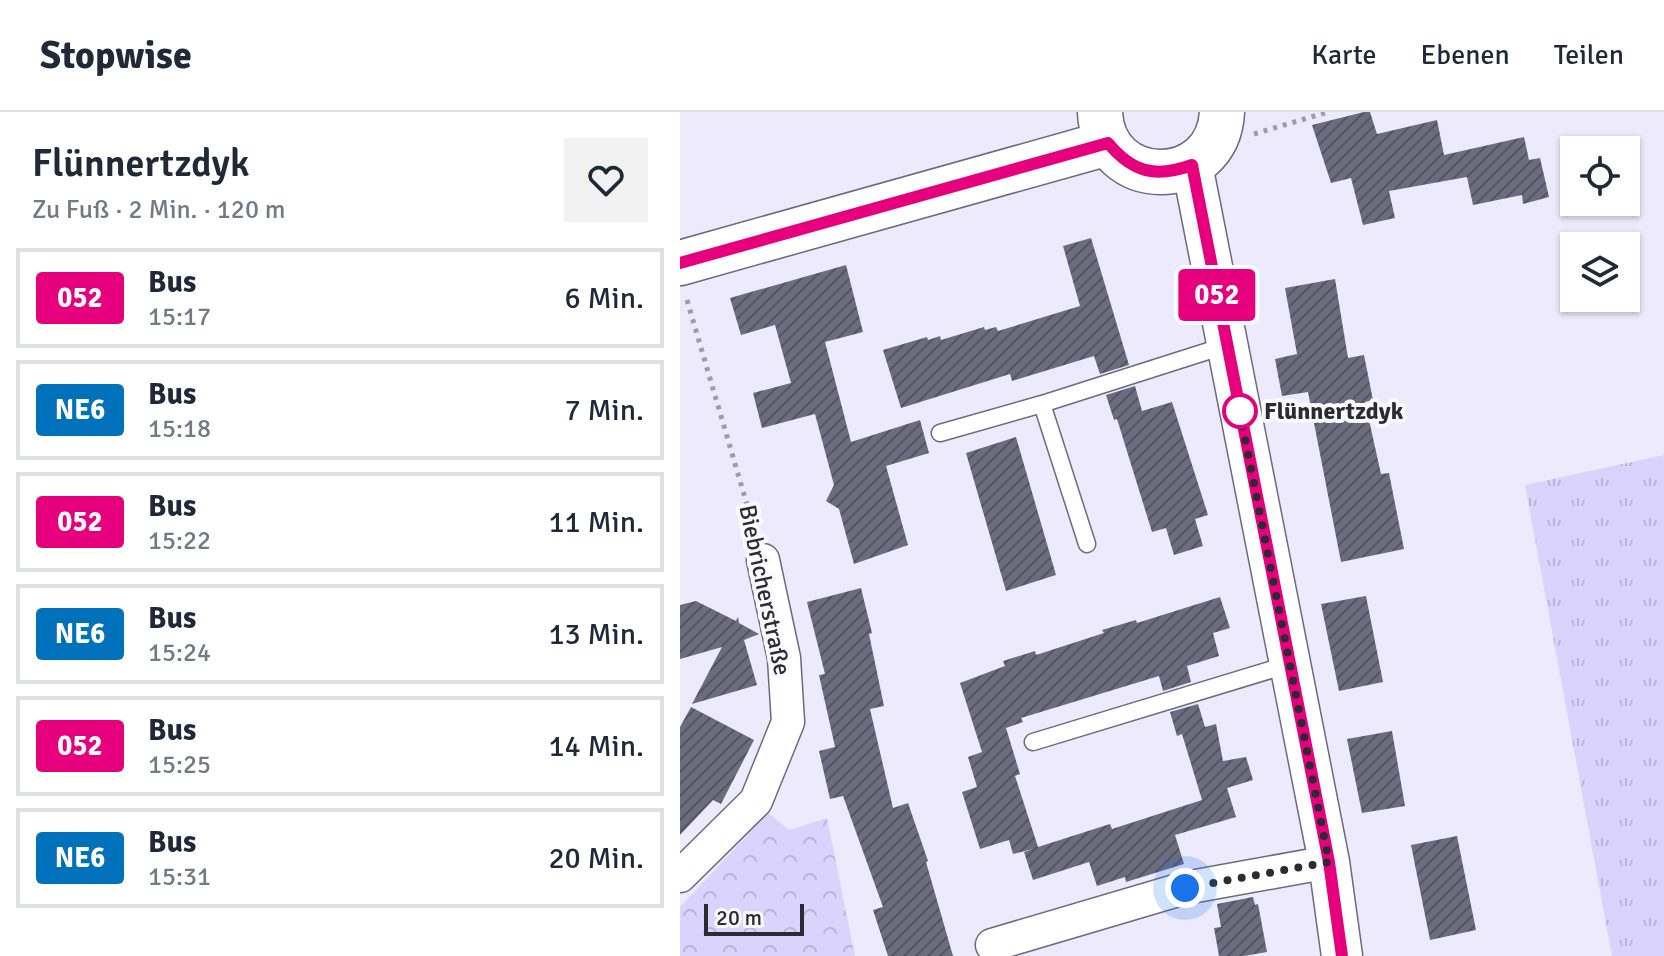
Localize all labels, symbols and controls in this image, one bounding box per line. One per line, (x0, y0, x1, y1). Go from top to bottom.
text: Stopwise (40, 32, 192, 79)
text: Karte (1311, 38, 1377, 72)
text: Ebenen (1421, 38, 1510, 72)
text: Teilen (1554, 38, 1624, 72)
map controls (1560, 136, 1640, 312)
button: locate (1560, 136, 1640, 216)
button: heart (564, 138, 648, 222)
text: Flünnertzdyk (32, 140, 249, 187)
text: Zu Fuß · 2 Min. · 120 m (32, 194, 285, 226)
button: layers (1560, 232, 1640, 312)
text: Bus (148, 264, 196, 301)
line badge: 052 (1171, 269, 1263, 321)
text: 052 (1194, 278, 1240, 312)
text: 6 Min. (565, 280, 644, 317)
text: 052 (57, 281, 103, 315)
text: 15:17 (148, 301, 211, 333)
text: Bus (148, 376, 196, 413)
text: 7 Min. (565, 392, 644, 429)
text: NE6 (55, 393, 105, 427)
marker: Flünnertzdyk (1223, 394, 1257, 428)
place label: Flünnertzdyk (1264, 396, 1404, 426)
text: 15:18 (148, 413, 211, 445)
text: Bus (148, 488, 196, 525)
street label: Biebricherstraße (732, 502, 798, 678)
text: 11 Min. (548, 504, 644, 541)
text: 052 (57, 505, 103, 539)
text: 15:22 (148, 525, 211, 557)
text: Bus (148, 600, 196, 637)
text: 13 Min. (548, 616, 644, 653)
text: NE6 (55, 617, 105, 651)
text: 15:24 (148, 637, 211, 669)
text: Bus (148, 712, 196, 749)
text: 14 Min. (548, 728, 644, 765)
text: 052 (57, 729, 103, 763)
text: 15:25 (148, 749, 211, 781)
text: Bus (148, 824, 196, 861)
text: 20 Min. (548, 840, 644, 877)
text: NE6 (55, 841, 105, 875)
text: 15:31 (148, 861, 211, 893)
your location (1165, 868, 1205, 908)
scale bar (704, 900, 804, 936)
text: 20 m (716, 904, 762, 931)

